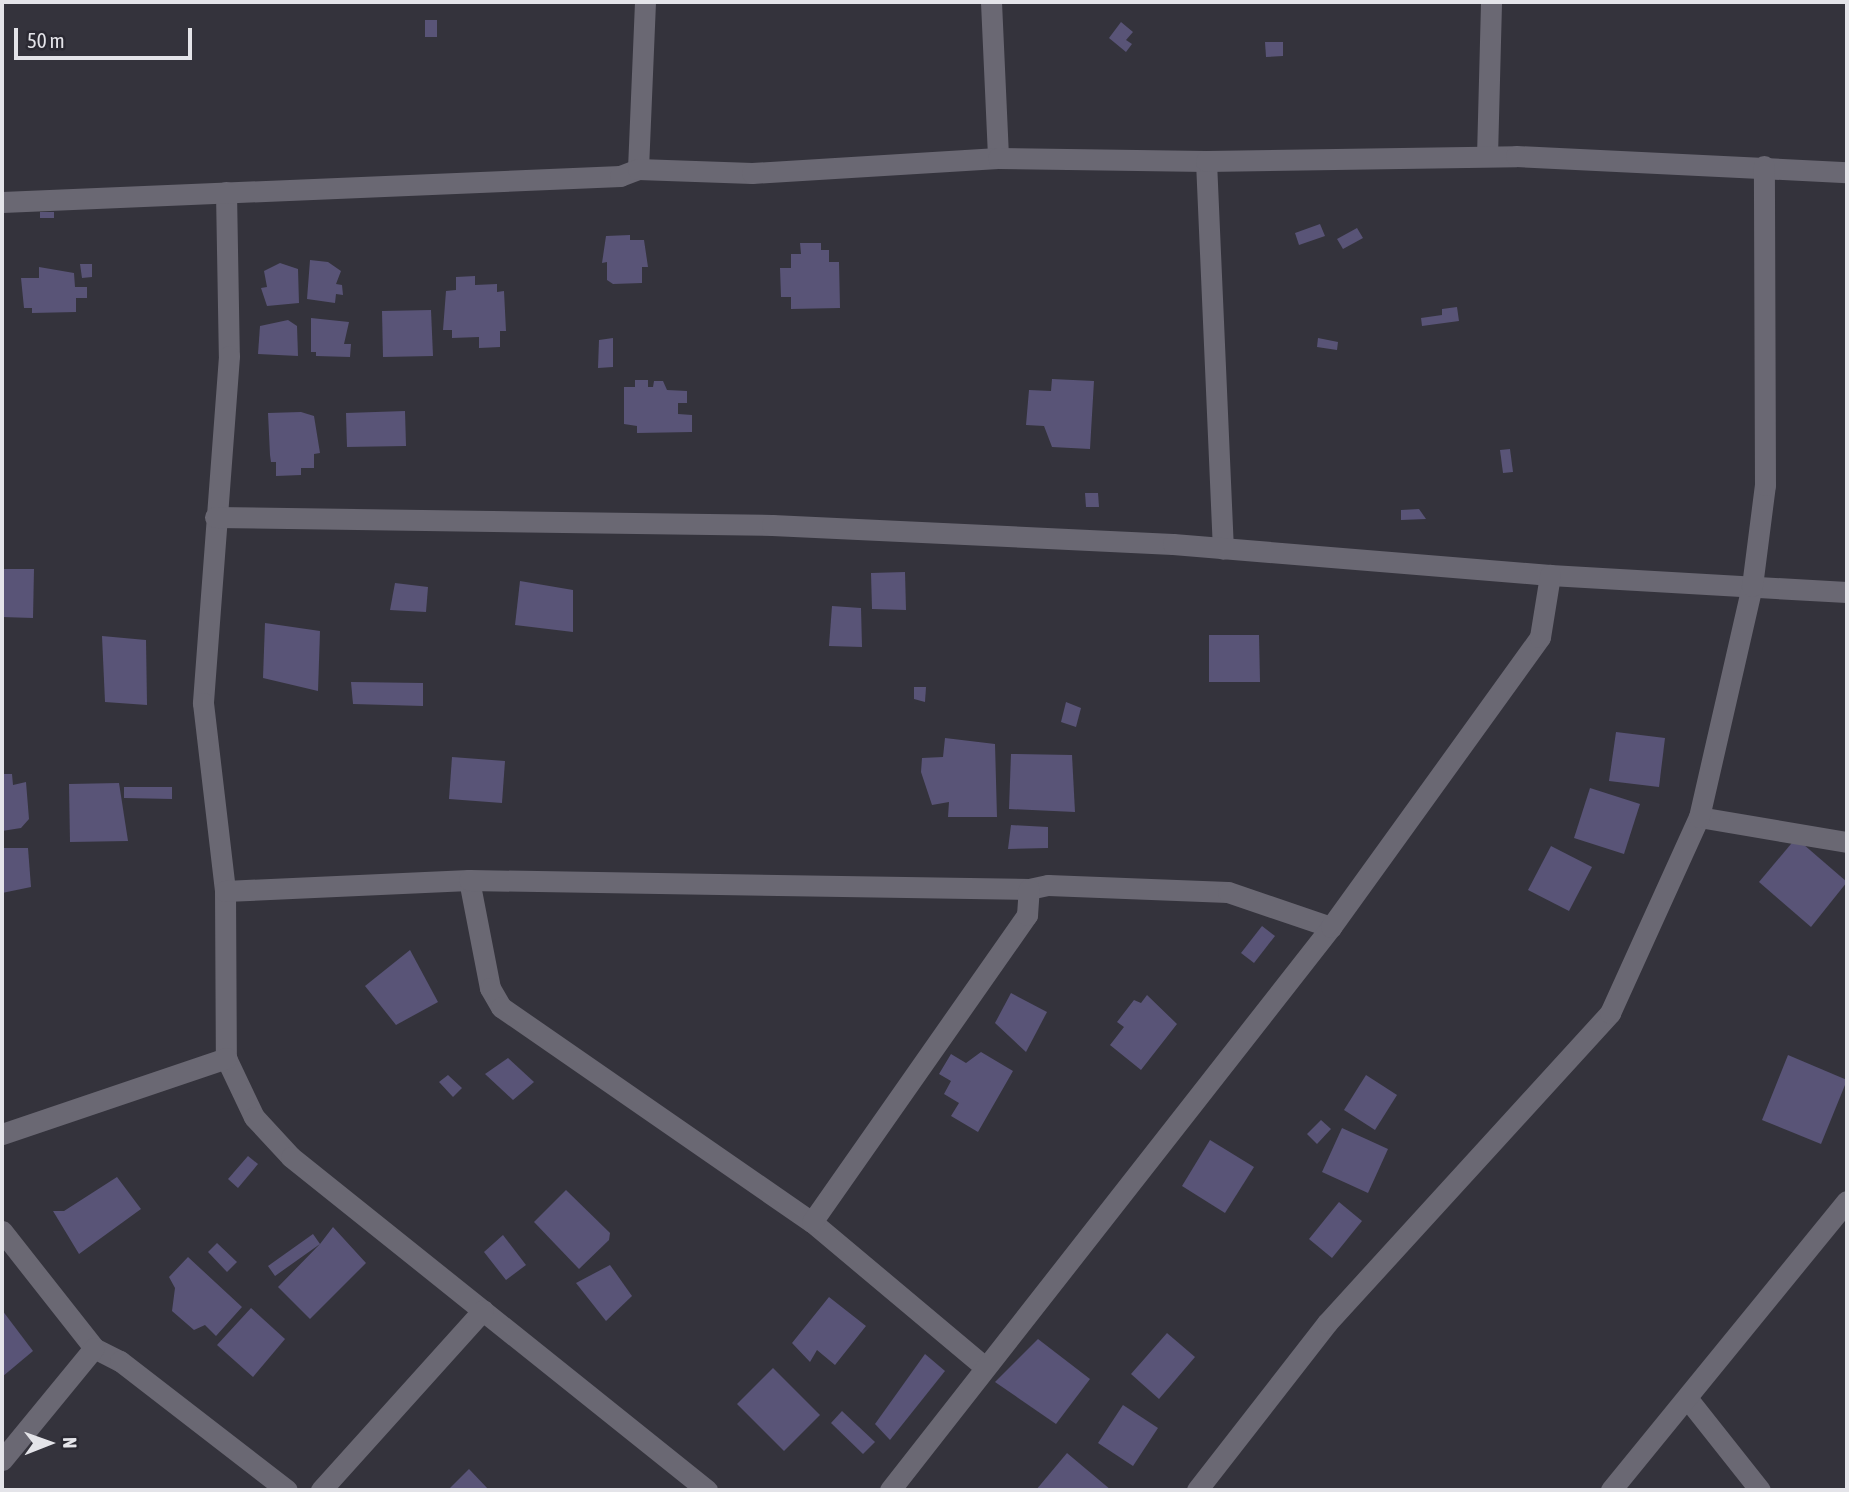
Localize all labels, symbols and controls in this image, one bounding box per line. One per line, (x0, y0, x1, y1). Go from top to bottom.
scale bar (18, 14, 196, 58)
text: 50 m (27, 28, 65, 52)
north arrow (14, 1408, 84, 1478)
text: N (59, 1437, 81, 1448)

